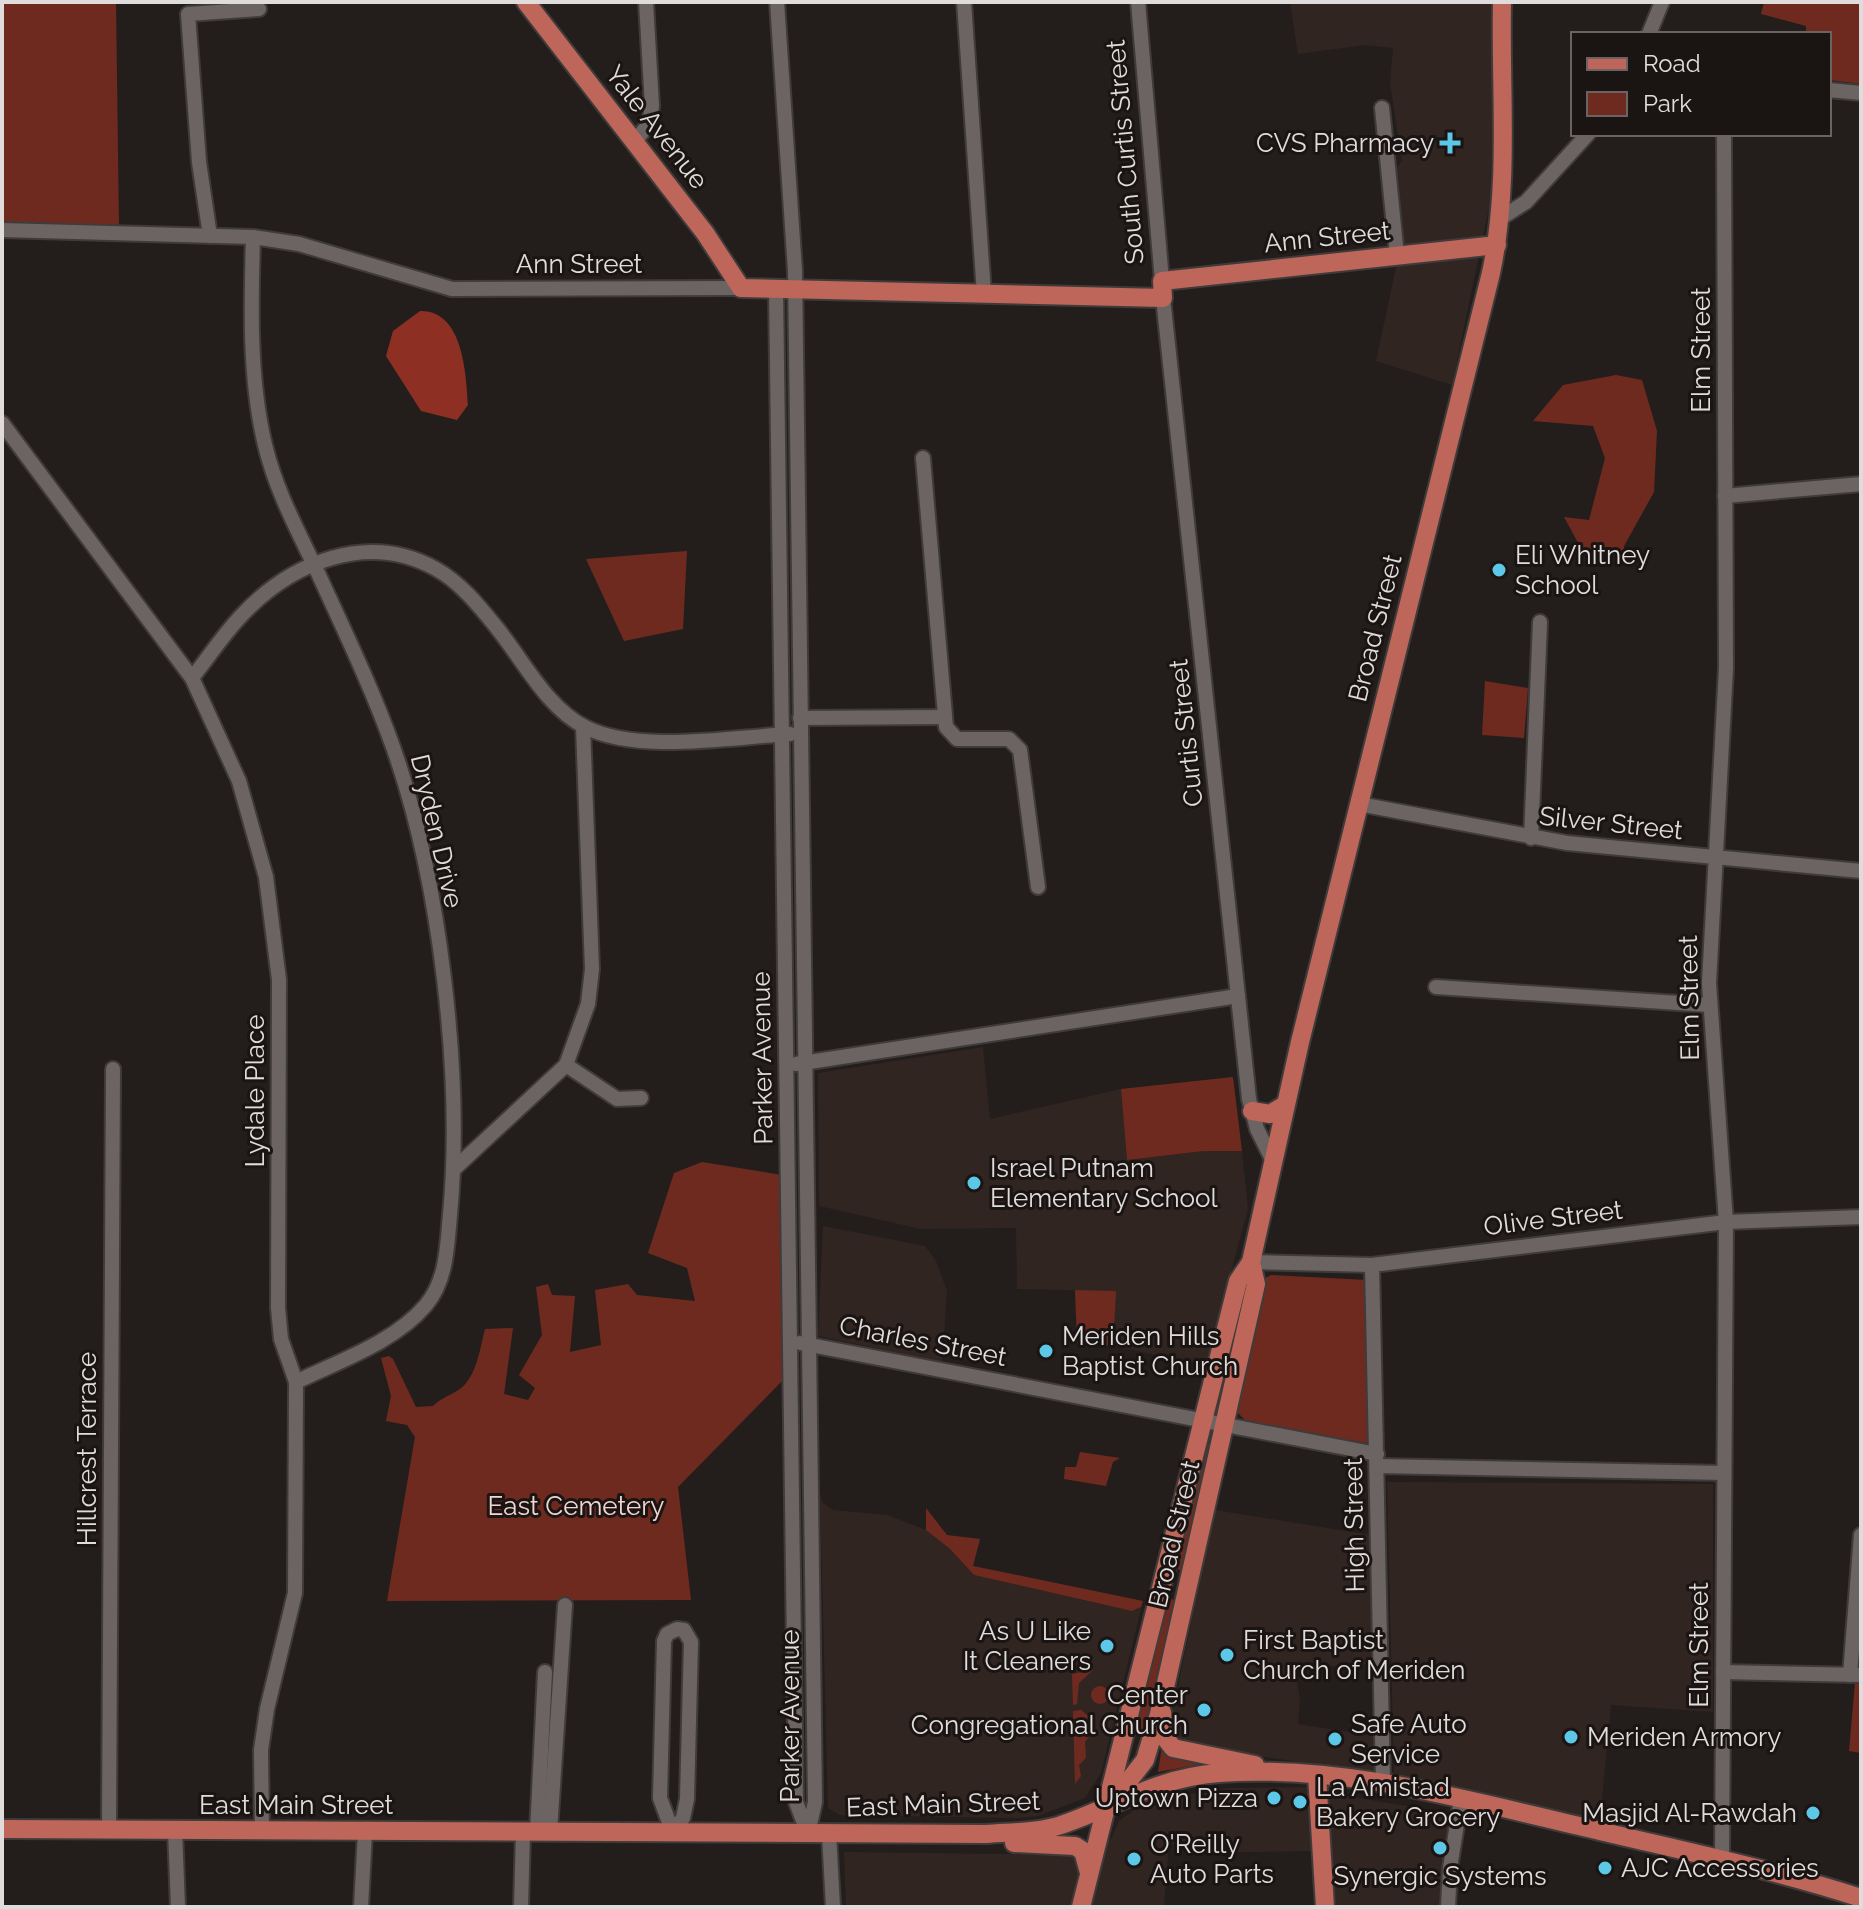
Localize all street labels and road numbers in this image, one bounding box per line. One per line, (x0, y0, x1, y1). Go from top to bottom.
street label: South Curtis Street (1100, 38, 1150, 266)
street label: Yale Avenue (600, 59, 714, 195)
street label: Ann Street (1262, 215, 1392, 259)
street label: Ann Street (516, 249, 643, 279)
street label: Elm Street (1686, 287, 1716, 413)
street label: Broad Street (1342, 551, 1408, 705)
street label: Curtis Street (1163, 658, 1209, 808)
street label: Dryden Drive (405, 751, 469, 911)
street label: Silver Street (1538, 801, 1684, 845)
street label: Elm Street (1673, 935, 1705, 1061)
street label: Parker Avenue (745, 971, 779, 1145)
street label: Lydale Place (240, 1015, 270, 1167)
street label: Olive Street (1482, 1195, 1624, 1241)
street label: Charles Street (837, 1310, 1010, 1372)
street label: Hillcrest Terrace (72, 1352, 102, 1546)
street label: Broad Street (1142, 1457, 1206, 1611)
street label: High Street (1338, 1457, 1370, 1593)
street label: Elm Street (1684, 1582, 1714, 1708)
street label: Parker Avenue (775, 1629, 805, 1803)
street label: East Main Street (845, 1786, 1041, 1822)
street label: East Main Street (199, 1790, 393, 1820)

